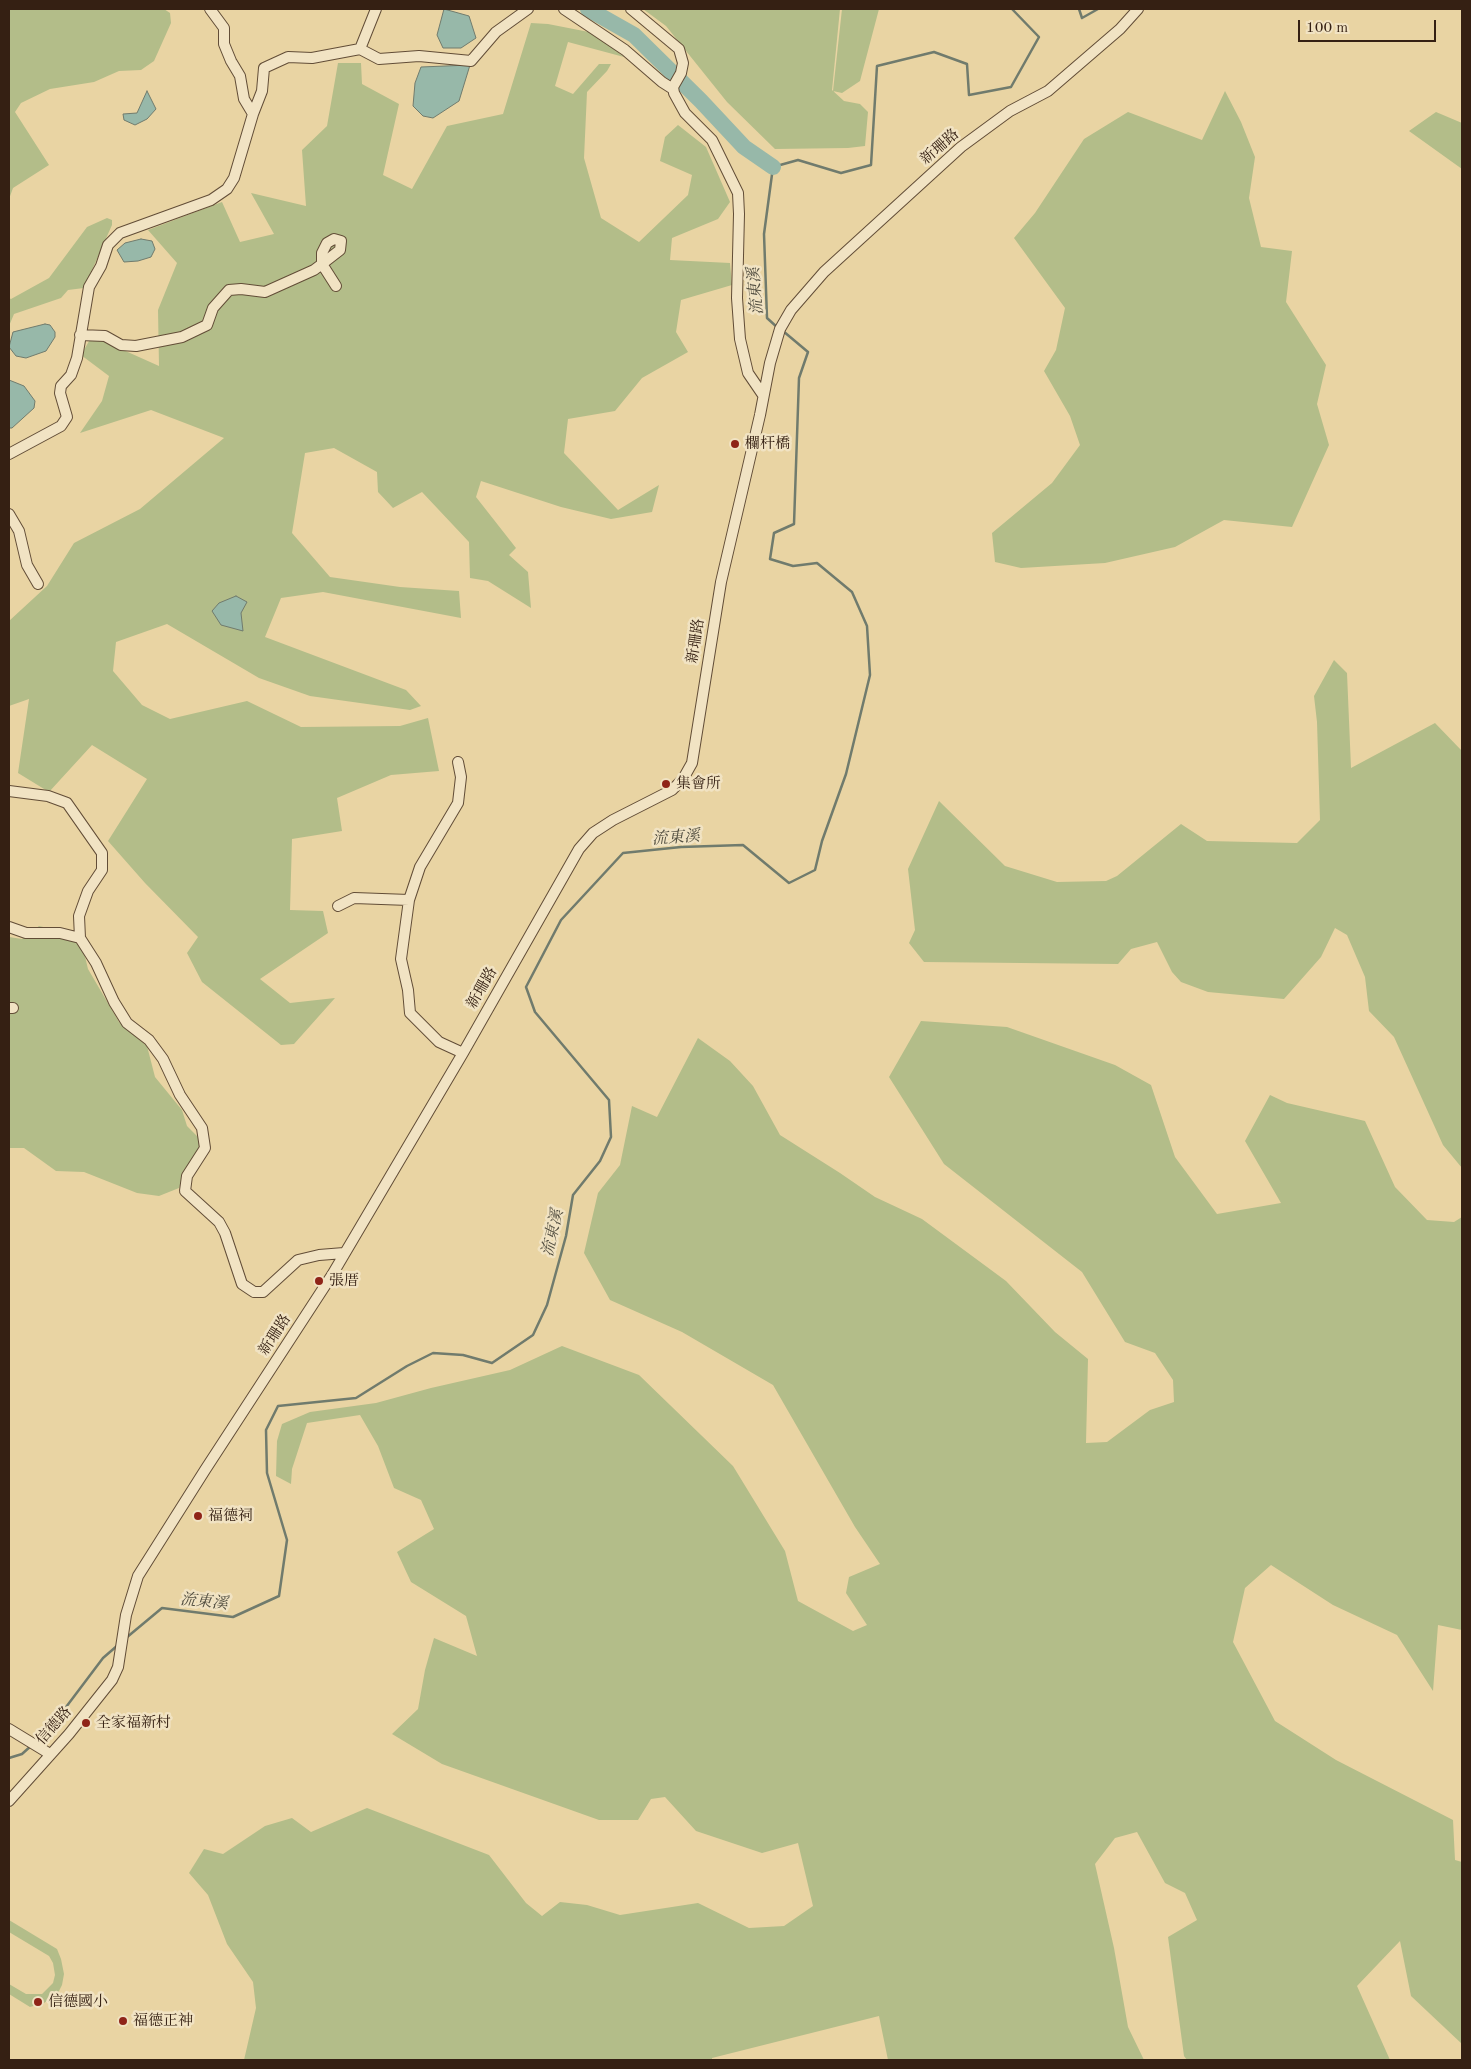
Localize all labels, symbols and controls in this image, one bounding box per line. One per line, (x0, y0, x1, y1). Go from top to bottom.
scale bar (1301, 10, 1438, 42)
text: 100 m (1306, 21, 1348, 36)
street label: 新珊路 (917, 125, 963, 169)
water label: 流東溪 (744, 266, 768, 316)
place label: 欄杆橋 (745, 435, 790, 453)
marker: 欄杆橋 (729, 438, 741, 450)
street label: 新珊路 (684, 617, 708, 665)
place label: 集會所 (676, 775, 721, 793)
marker: 集會所 (660, 778, 672, 790)
water label: 流東溪 (651, 827, 701, 849)
street label: 新珊路 (463, 964, 501, 1012)
water label: 流東溪 (538, 1207, 568, 1259)
place label: 張厝 (329, 1272, 359, 1290)
marker: 張厝 (313, 1275, 325, 1287)
street label: 新珊路 (255, 1311, 295, 1359)
place label: 福德祠 (208, 1507, 253, 1525)
marker: 福德祠 (192, 1510, 204, 1522)
water label: 流東溪 (179, 1590, 229, 1614)
street label: 信德路 (32, 1703, 76, 1749)
place label: 全家福新村 (96, 1714, 171, 1732)
marker: 全家福新村 (80, 1717, 92, 1729)
place label: 信德國小 (48, 1993, 108, 2011)
marker: 信德國小 (32, 1996, 44, 2008)
place label: 福德正神 (133, 2012, 193, 2030)
marker: 福德正神 (117, 2015, 129, 2027)

